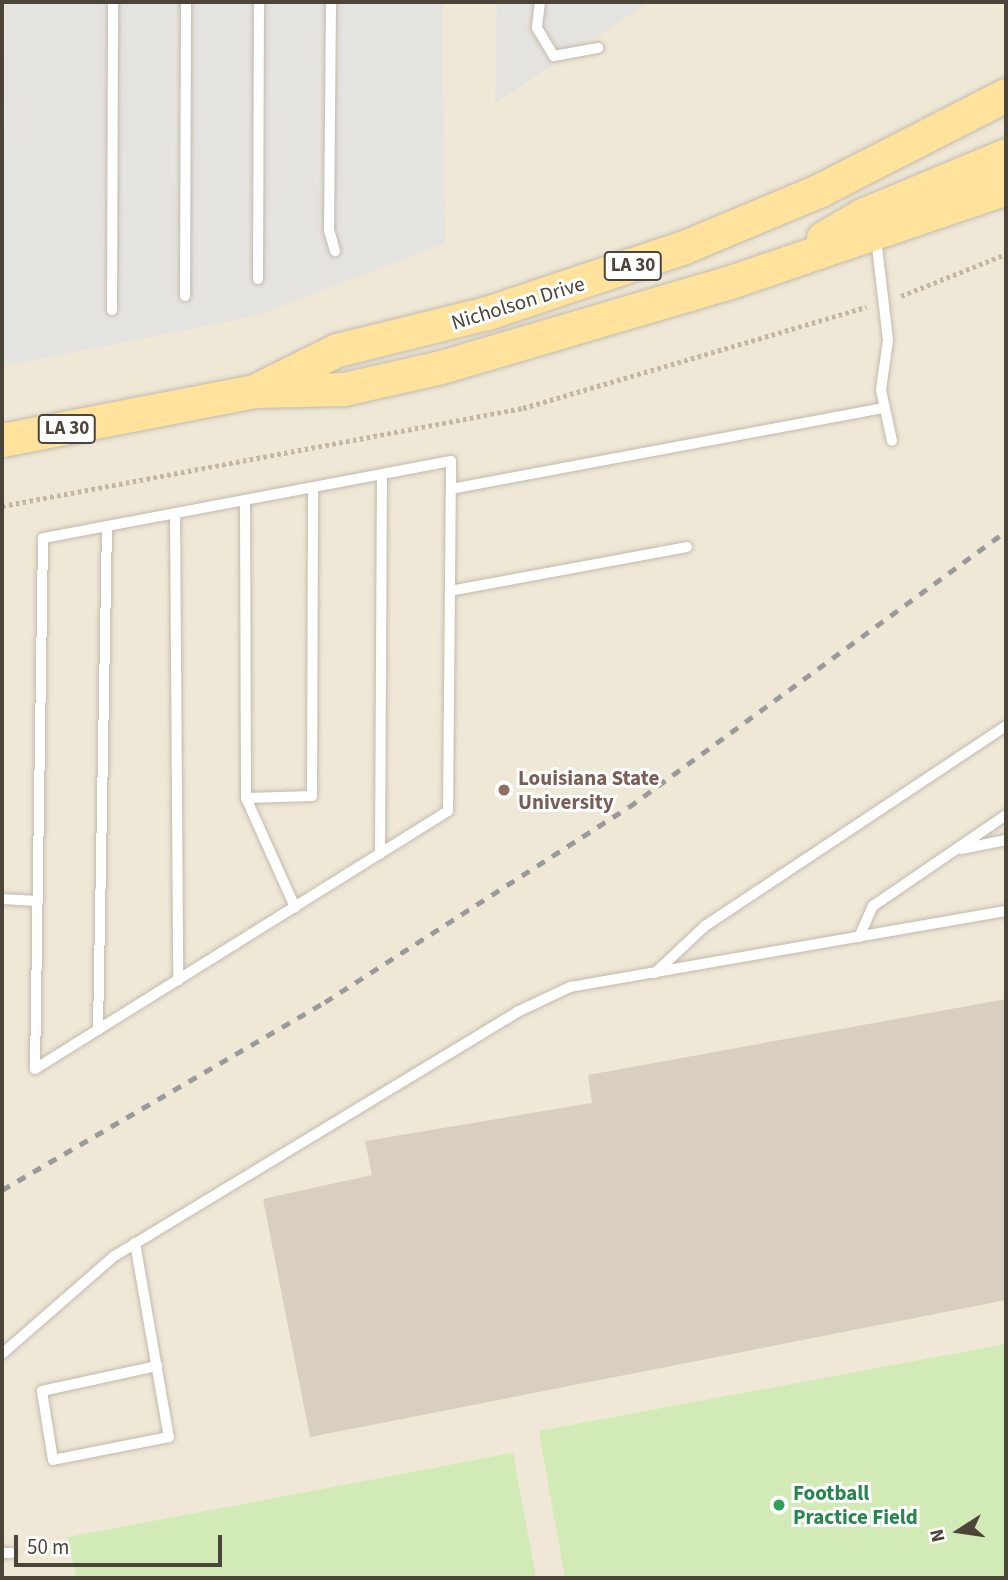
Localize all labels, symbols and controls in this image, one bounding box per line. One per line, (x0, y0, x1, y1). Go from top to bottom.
road number: LA 30 (603, 250, 663, 282)
street label: Nicholson Drive (448, 271, 588, 335)
road number: LA 30 (37, 414, 97, 444)
place label: Louisiana State University (518, 765, 659, 815)
marker: Louisiana State University (496, 782, 512, 798)
place label: Football Practice Field (793, 1480, 918, 1530)
north arrow (924, 1496, 994, 1566)
marker: Football Practice Field (771, 1497, 787, 1513)
scale bar (18, 1520, 226, 1564)
text: N (923, 1526, 952, 1544)
text: 50 m (27, 1532, 69, 1562)

